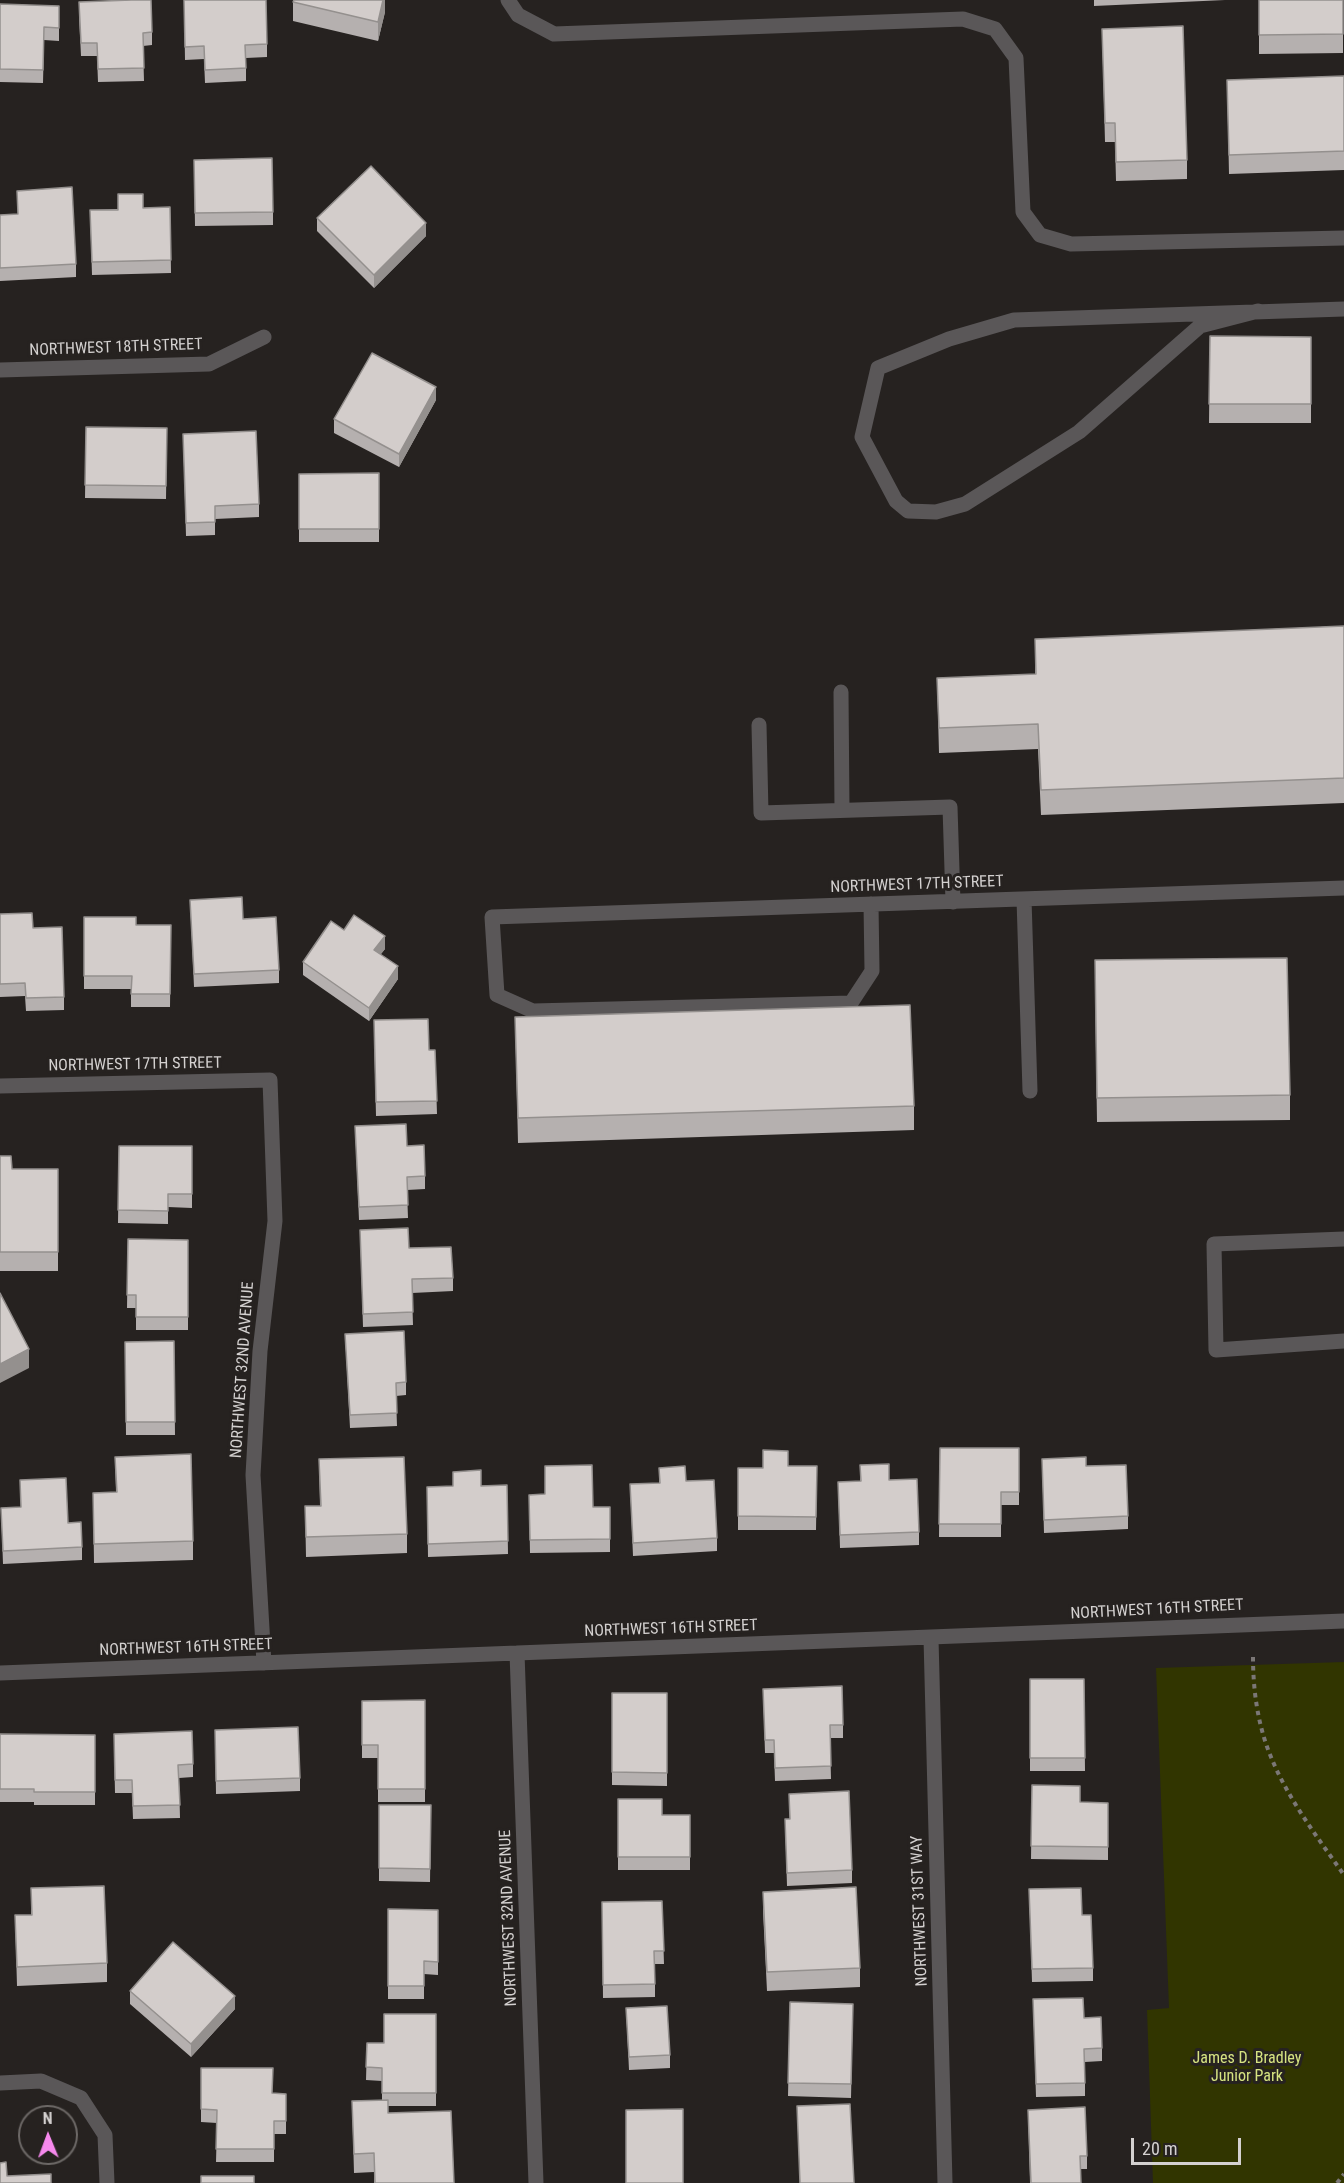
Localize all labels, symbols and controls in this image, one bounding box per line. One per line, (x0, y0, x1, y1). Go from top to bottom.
street label: NORTHWEST 18TH STREET (29, 335, 203, 361)
street label: NORTHWEST 17TH STREET (830, 872, 1004, 898)
street label: NORTHWEST 17TH STREET (48, 1054, 222, 1076)
street label: NORTHWEST 32ND AVENUE (227, 1281, 259, 1459)
street label: NORTHWEST 16TH STREET (1070, 1596, 1244, 1624)
street label: NORTHWEST 16TH STREET (584, 1616, 758, 1642)
street label: NORTHWEST 16TH STREET (99, 1635, 273, 1661)
street label: NORTHWEST 32ND AVENUE (496, 1829, 522, 2007)
street label: NORTHWEST 31ST WAY (908, 1835, 932, 1987)
park label: James D. Bradley Junior Park (1193, 2049, 1301, 2087)
north arrow (18, 2105, 78, 2165)
text: N (43, 2109, 53, 2128)
scale bar (1134, 2126, 1244, 2164)
text: 20 m (1142, 2138, 1177, 2159)

